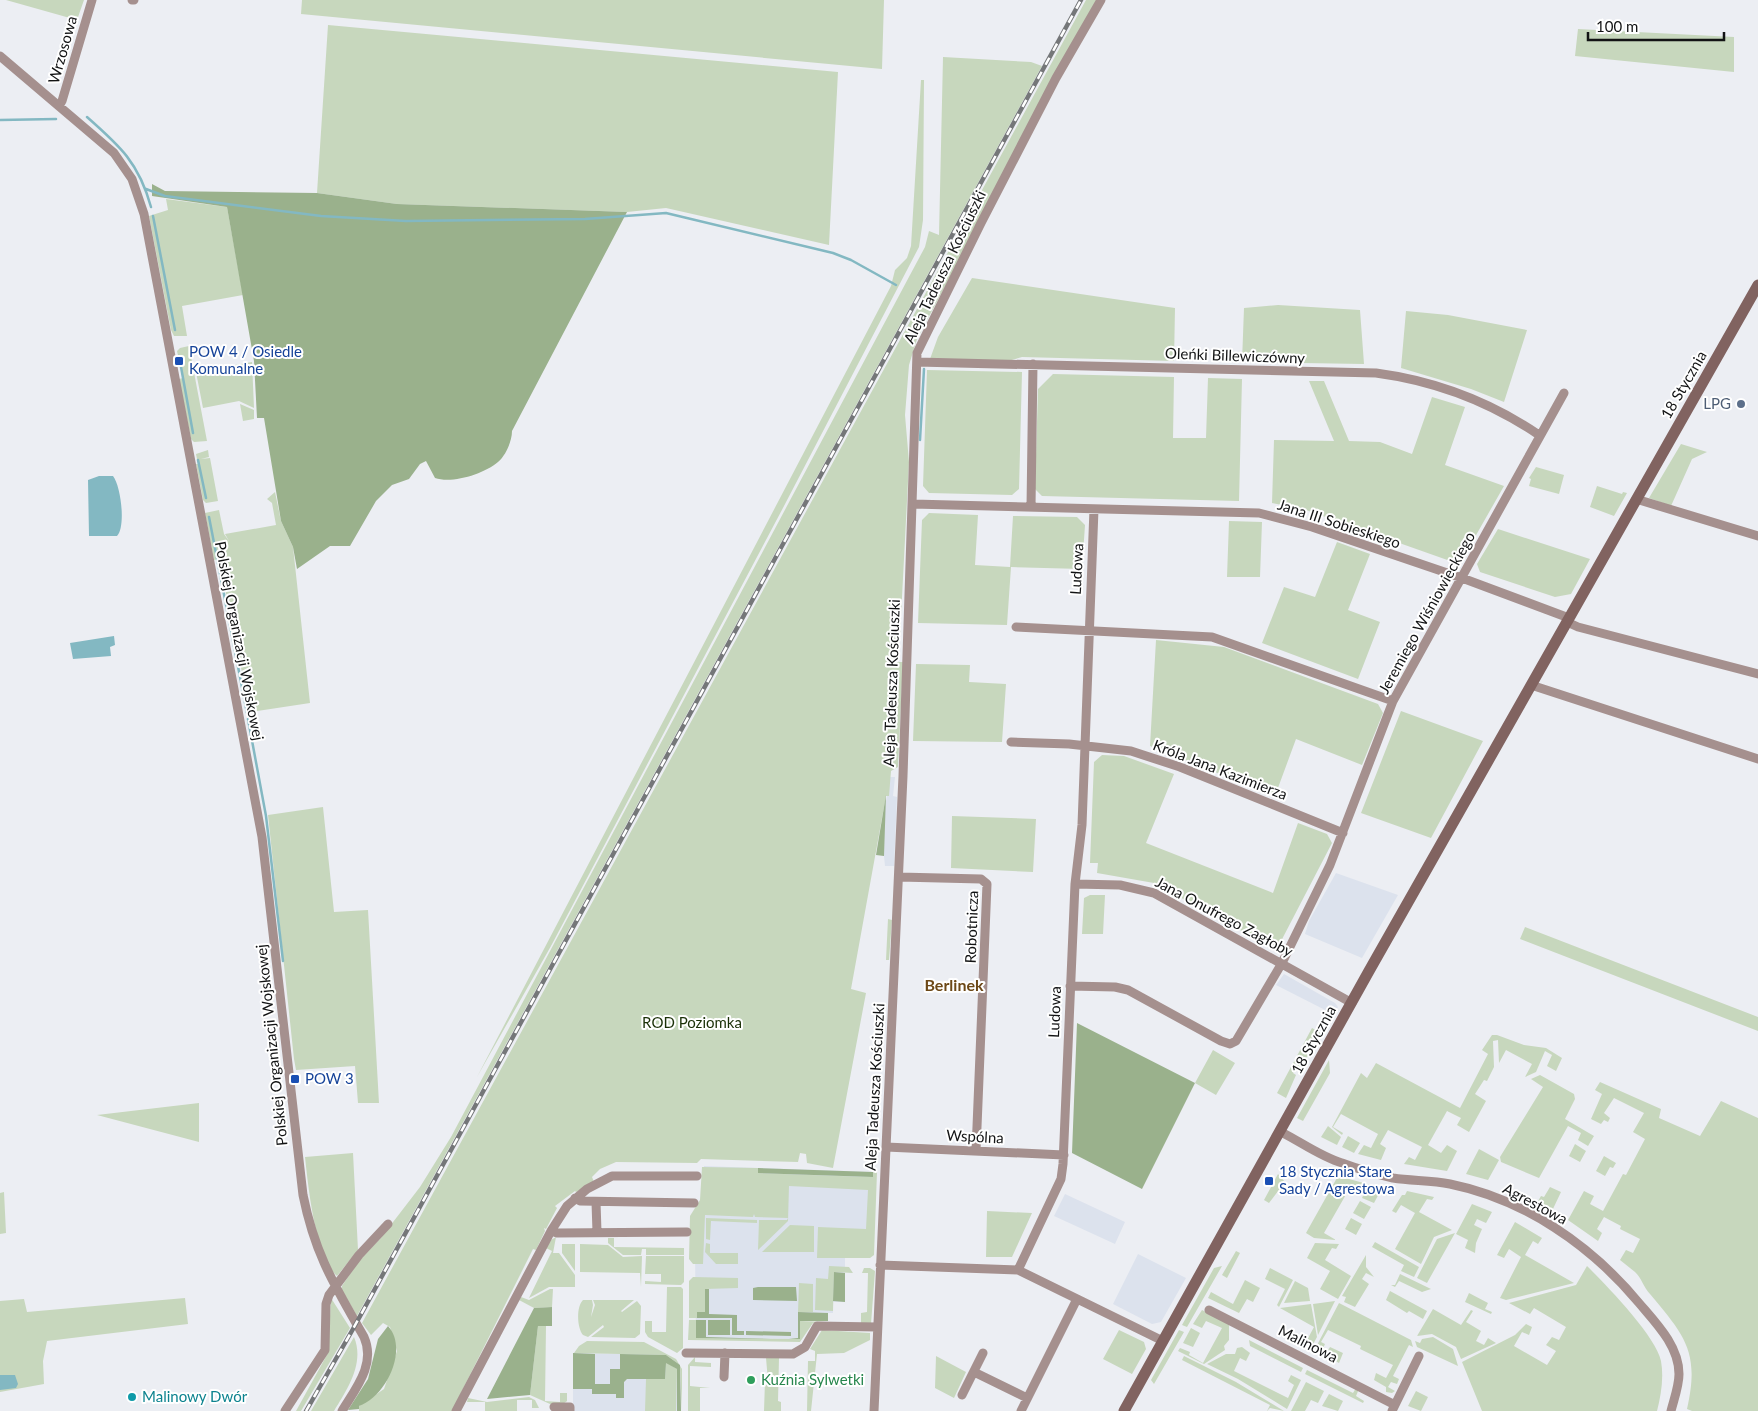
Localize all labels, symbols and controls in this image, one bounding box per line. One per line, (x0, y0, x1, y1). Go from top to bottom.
scale bar (1588, 10, 1724, 42)
street label: Wrzosowa (44, 14, 80, 86)
text: 100 m (1596, 17, 1638, 35)
street label: Aleja Tadeusza Kościuszki (899, 187, 989, 346)
place label: POW 4 / Osiedle Komunalne (189, 342, 302, 377)
street label: Oleńki Billewiczówny (1165, 344, 1306, 366)
street label: 18 Stycznia (1657, 347, 1710, 422)
marker: POW 4 / Osiedle Komunalne (173, 355, 185, 367)
place label: LPG (1703, 394, 1731, 412)
marker: LPG (1735, 398, 1747, 410)
street label: Jana III Sobieskiego (1276, 495, 1403, 551)
street label: Jeremiego Wiśniowieckiego (1374, 528, 1478, 697)
street label: Polskiej Organizacji Wojskowej (212, 540, 268, 742)
street label: Ludowa (1066, 543, 1086, 595)
street label: Aleja Tadeusza Kościuszki (879, 599, 903, 767)
street label: Króla Jana Kazimierza (1151, 735, 1290, 803)
street label: Jana Onufrego Zagłoby (1153, 872, 1297, 960)
street label: Robotnicza (961, 890, 981, 964)
street label: Polskiej Organizacji Wojskowej (251, 944, 291, 1147)
district label: Berlinek (924, 975, 984, 994)
street label: Ludowa (1044, 986, 1064, 1038)
street label: 18 Stycznia (1287, 1002, 1339, 1077)
street label: Aleja Tadeusza Kościuszki (861, 1003, 887, 1171)
park label: ROD Poziomka (642, 1013, 742, 1031)
place label: POW 3 (305, 1069, 354, 1087)
marker: POW 3 (289, 1073, 301, 1085)
street label: Wspólna (946, 1126, 1004, 1146)
place label: 18 Stycznia Stare Sady / Agrestowa (1279, 1162, 1395, 1197)
marker: 18 Stycznia Stare Sady / Agrestowa (1263, 1175, 1275, 1187)
street label: Agrestowa (1500, 1179, 1571, 1228)
street label: Malinowa (1276, 1321, 1341, 1366)
place label: Kuźnia Sylwetki (761, 1370, 864, 1388)
marker: Kuźnia Sylwetki (745, 1374, 757, 1386)
place label: Malinowy Dwór (142, 1387, 248, 1405)
marker: Malinowy Dwór (126, 1391, 138, 1403)

